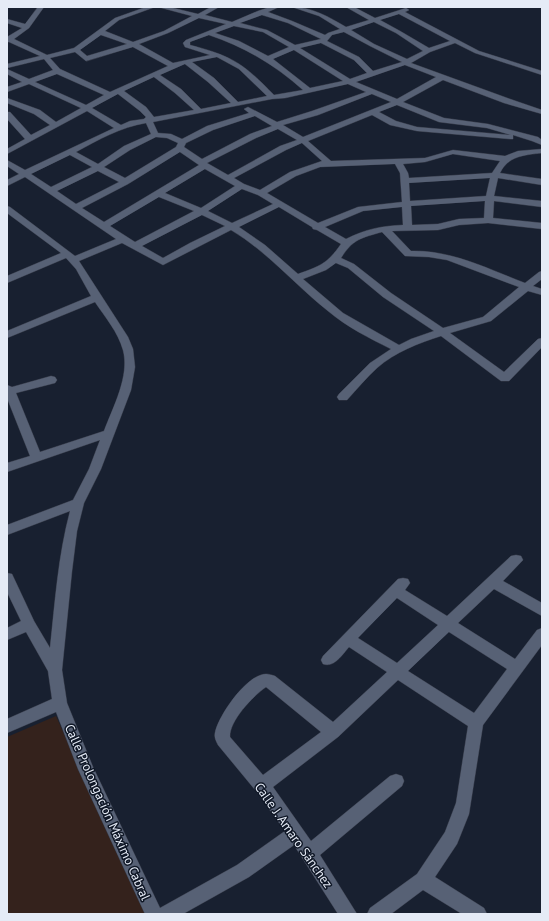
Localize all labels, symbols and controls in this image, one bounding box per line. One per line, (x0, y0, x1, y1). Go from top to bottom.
street label: Calle Prolongación Máximo Cabral (61, 722, 154, 903)
street label: Calle J. Amaro Sánchez (251, 779, 337, 892)

